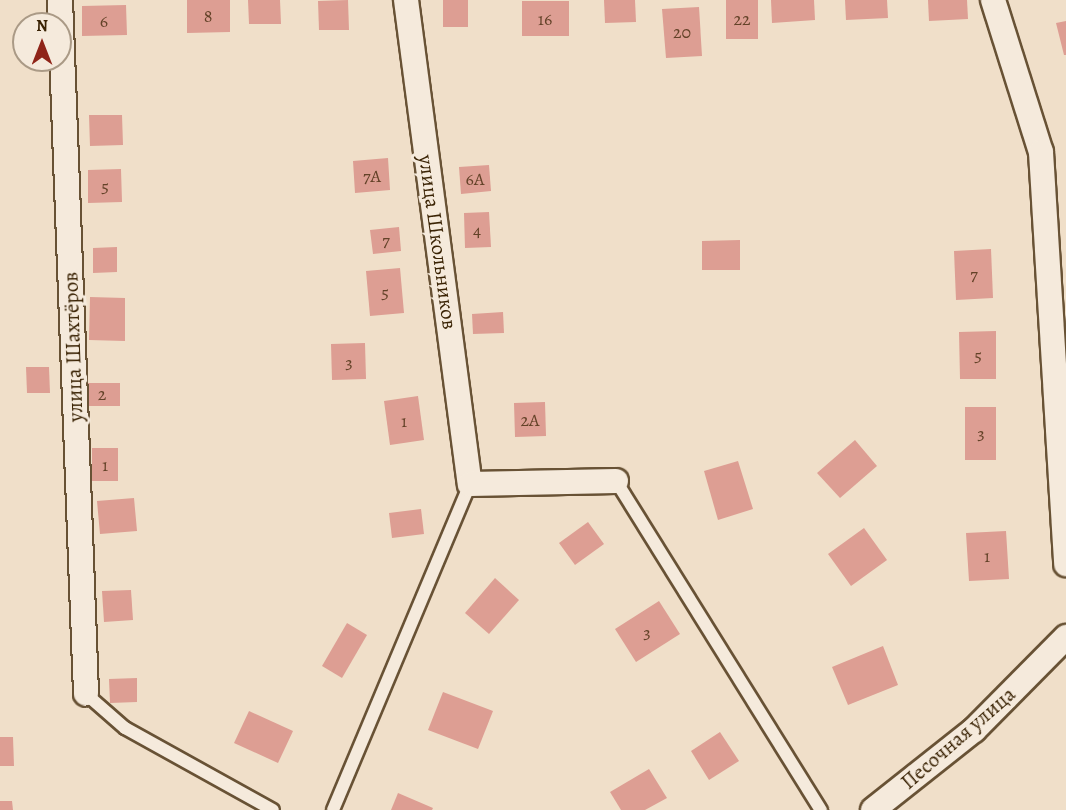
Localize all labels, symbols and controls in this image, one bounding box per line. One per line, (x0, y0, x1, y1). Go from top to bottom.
house number: 8 (204, 5, 212, 27)
house number: 16 (538, 8, 552, 30)
house number: 22 (733, 8, 751, 30)
house number: 6 (100, 10, 108, 32)
north arrow (12, 12, 72, 72)
text: N (36, 15, 48, 37)
house number: 20 (673, 21, 691, 43)
street label: улица Школьников (413, 153, 463, 331)
house number: 7А (363, 165, 381, 187)
house number: 6А (466, 168, 484, 190)
house number: 5 (101, 175, 109, 197)
house number: 4 (473, 219, 481, 241)
house number: 7 (382, 229, 390, 251)
house number: 7 (970, 263, 978, 285)
street label: улица Шахтёров (58, 271, 88, 423)
house number: 5 (381, 281, 389, 303)
house number: 5 (974, 344, 982, 366)
house number: 3 (345, 351, 353, 373)
house number: 2 (98, 383, 106, 405)
house number: 2А (520, 409, 540, 431)
house number: 1 (401, 410, 407, 432)
house number: 3 (977, 422, 985, 444)
house number: 1 (102, 454, 108, 476)
house number: 1 (984, 545, 990, 567)
house number: 3 (643, 621, 651, 643)
street label: Песочная улица (896, 681, 1020, 795)

